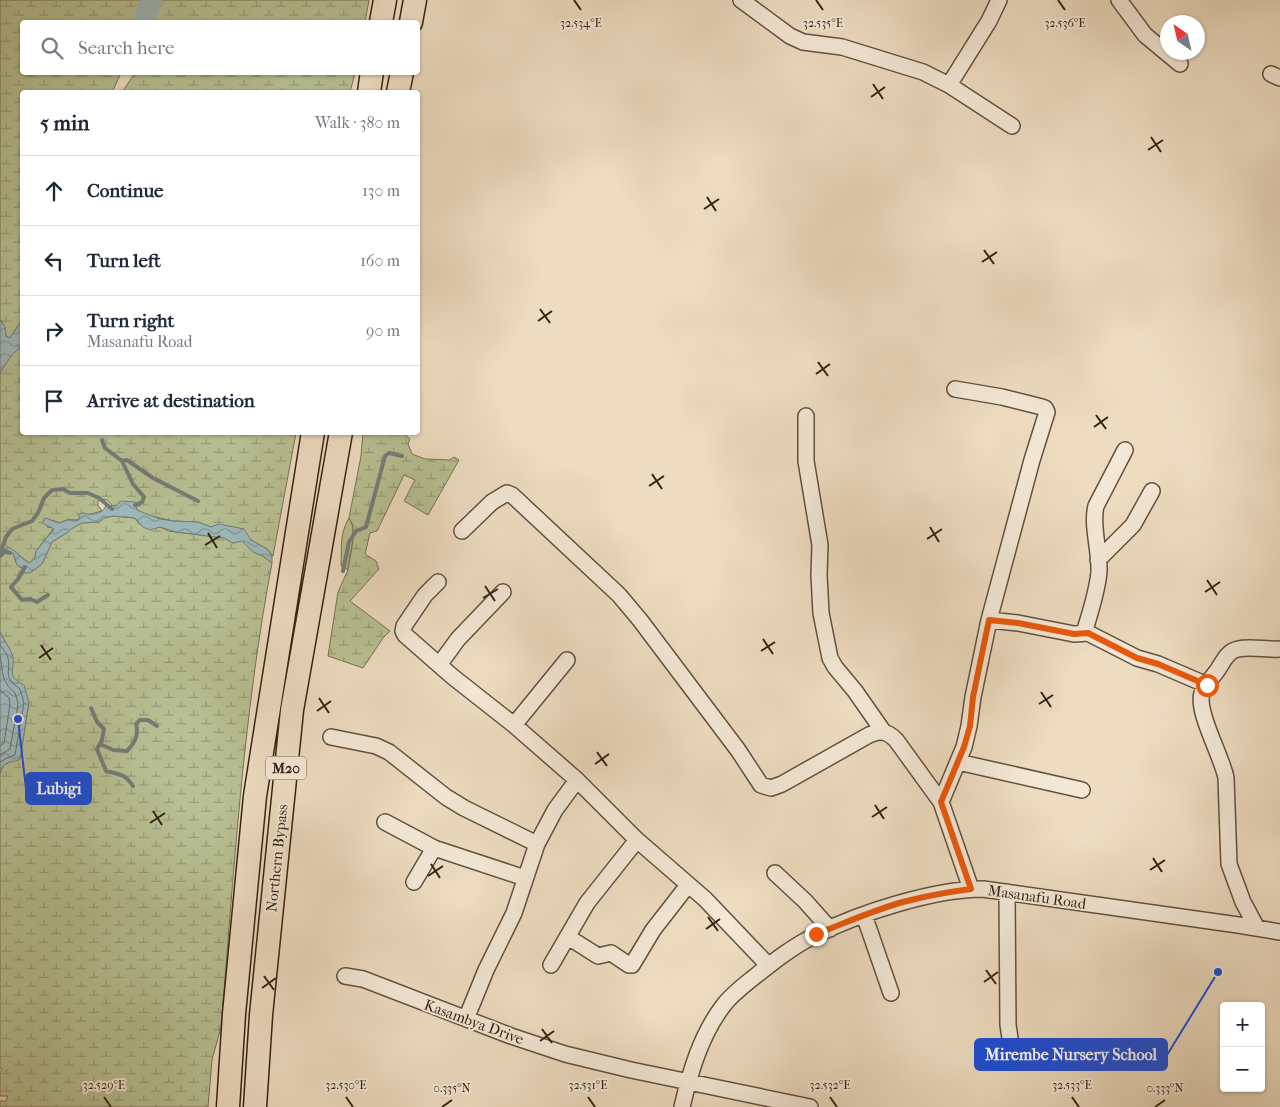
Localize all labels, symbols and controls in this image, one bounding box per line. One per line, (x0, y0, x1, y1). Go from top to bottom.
north arrow (1160, 15, 1205, 60)
text: 32.534°E (560, 16, 602, 30)
text: 32.535°E (803, 16, 843, 30)
text: 32.536°E (1044, 16, 1086, 30)
search box (20, 20, 420, 75)
icon: search (38, 34, 66, 62)
text: Search here (78, 37, 174, 59)
text: 5 min (40, 111, 89, 135)
text: Walk · 380 m (315, 113, 400, 132)
icon: ahead (40, 177, 68, 205)
text: Continue (87, 180, 163, 202)
text: 130 m (362, 181, 400, 200)
icon: left (40, 247, 68, 275)
text: Turn left (87, 250, 161, 272)
text: 160 m (360, 251, 400, 270)
text: Turn right (87, 310, 174, 332)
icon: right (40, 317, 68, 345)
text: 90 m (366, 321, 400, 340)
text: Masanafu Road (87, 332, 193, 351)
icon: arrive (40, 387, 68, 415)
text: Arrive at destination (87, 390, 255, 412)
route start (1196, 674, 1219, 697)
road number: M20 (266, 756, 306, 780)
callout: Lubigi (26, 773, 91, 804)
text: Lubigi (37, 779, 82, 799)
street label: Northern Bypass (262, 803, 292, 913)
street label: Masanafu Road (987, 881, 1088, 913)
route end (805, 923, 828, 946)
street label: Kasambya Drive (422, 996, 527, 1049)
map controls (1220, 1002, 1265, 1092)
button: + (1220, 1002, 1265, 1047)
callout: Mirembe Nursery School (975, 1039, 1167, 1070)
text: Mirembe Nursery School (984, 1045, 1158, 1065)
button: − (1220, 1047, 1265, 1092)
text: 32.529°E (83, 1078, 125, 1092)
text: 32.530°E (325, 1078, 367, 1092)
text: 32.531°E (568, 1078, 608, 1092)
text: 32.532°E (810, 1078, 850, 1092)
text: 32.533°E (1052, 1078, 1092, 1092)
text: 0.335°N (433, 1081, 471, 1095)
text: 0.333°N (1146, 1081, 1184, 1095)

